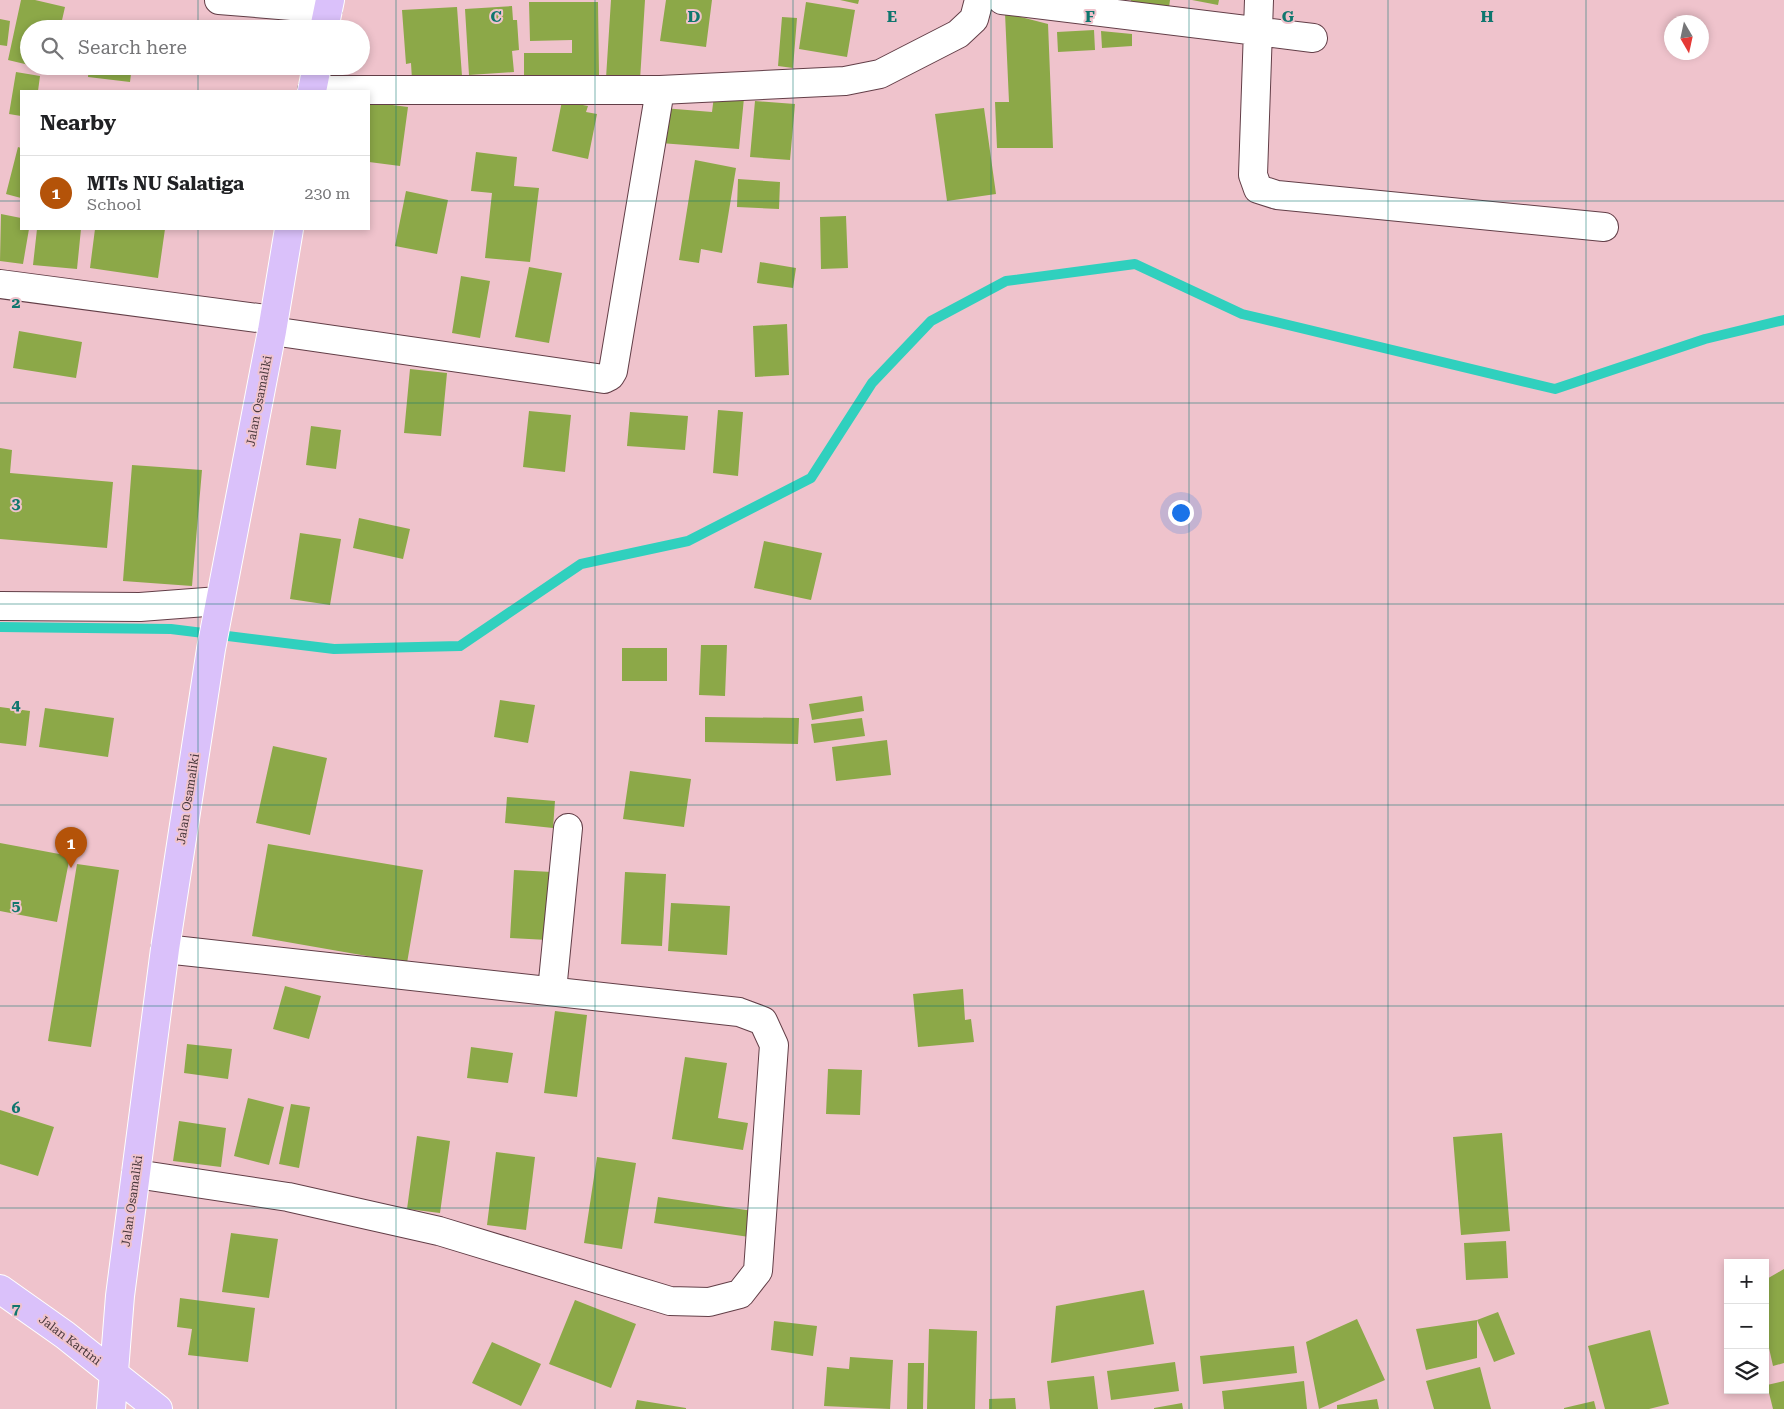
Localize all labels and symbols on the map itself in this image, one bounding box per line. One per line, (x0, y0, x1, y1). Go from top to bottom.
text: C (490, 7, 502, 26)
text: D (688, 7, 701, 26)
text: E (887, 7, 897, 26)
text: F (1085, 7, 1095, 26)
text: G (1282, 7, 1295, 26)
text: H (1480, 7, 1494, 26)
north arrow (1664, 15, 1709, 60)
text: 2 (12, 293, 21, 312)
street label: Jalan Osamaliki (243, 354, 275, 448)
text: 3 (12, 494, 21, 513)
your location (1168, 500, 1194, 526)
text: 4 (12, 695, 21, 714)
street label: Jalan Osamaliki (174, 752, 202, 846)
pin: 1 (55, 827, 87, 868)
text: 5 (12, 896, 21, 915)
text: 6 (12, 1098, 21, 1117)
street label: Jalan Osamaliki (119, 1154, 145, 1248)
text: 7 (12, 1299, 21, 1318)
street label: Jalan Kartini (36, 1312, 104, 1368)

